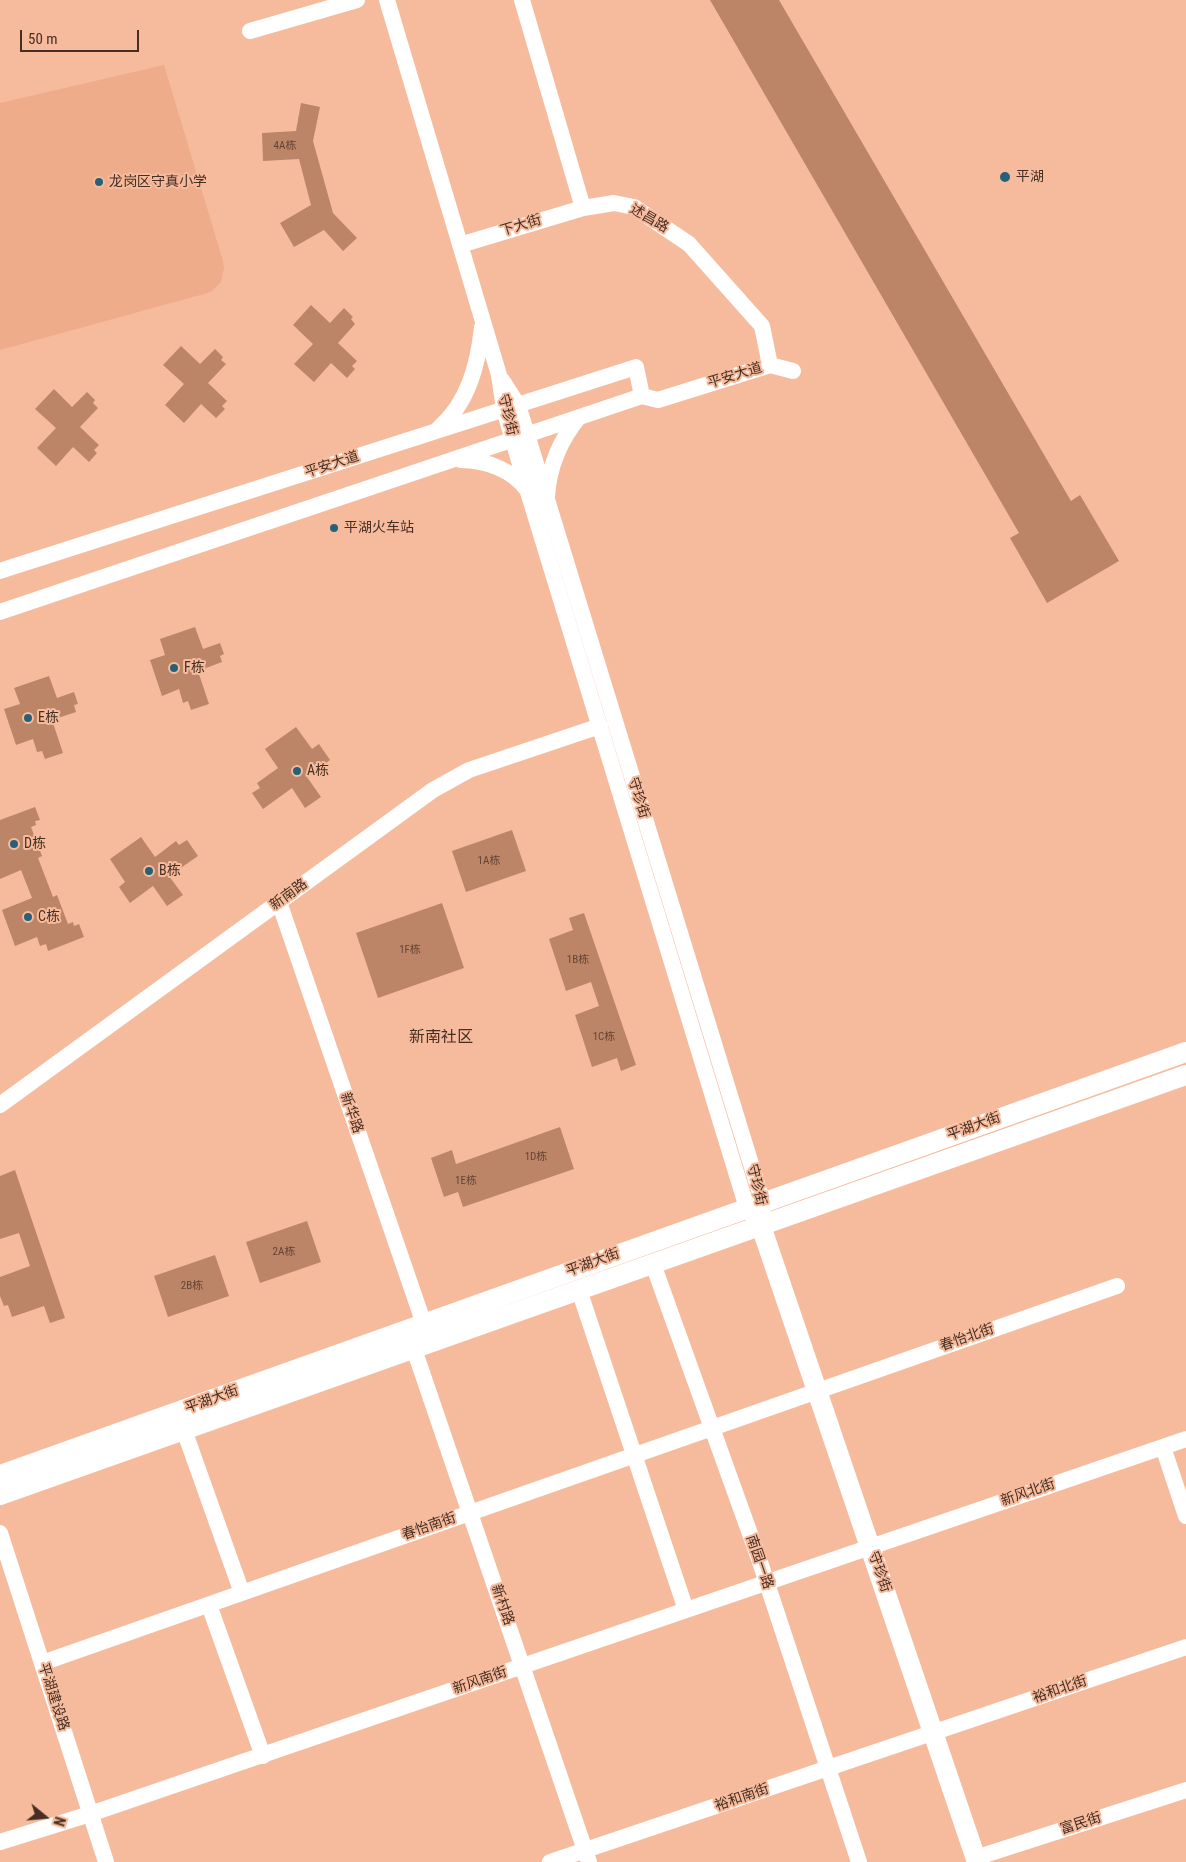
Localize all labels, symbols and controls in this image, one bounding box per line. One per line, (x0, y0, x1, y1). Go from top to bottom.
scale bar (22, 20, 141, 52)
text: 50 m (28, 30, 58, 48)
house number: 4A栋 (274, 139, 296, 153)
place label: 平湖 (1016, 169, 1044, 185)
marker: 平湖 (998, 170, 1012, 184)
place label: 龙岗区守真小学 (109, 174, 207, 190)
marker: 龙岗区守真小学 (93, 176, 105, 188)
street label: 述昌路 (627, 201, 671, 237)
street label: 下大街 (498, 212, 544, 240)
street label: 平安大道 (706, 360, 764, 392)
street label: 守珍街 (494, 393, 520, 437)
street label: 平安大道 (303, 448, 361, 482)
place label: 平湖火车站 (344, 520, 414, 536)
marker: 平湖火车站 (328, 522, 340, 534)
place label: F栋 (184, 660, 205, 676)
marker: F栋 (168, 662, 180, 674)
place label: E栋 (38, 710, 59, 726)
marker: E栋 (22, 712, 34, 724)
place label: A栋 (307, 763, 329, 779)
marker: A栋 (291, 765, 303, 777)
street label: 守珍街 (624, 775, 652, 821)
place label: D栋 (24, 836, 46, 852)
marker: D栋 (8, 838, 20, 850)
house number: 1A栋 (478, 854, 500, 868)
place label: B栋 (159, 863, 181, 879)
marker: B栋 (143, 865, 155, 877)
street label: 新南路 (267, 876, 311, 914)
place label: C栋 (38, 909, 60, 925)
marker: C栋 (22, 911, 34, 923)
house number: 1F栋 (399, 943, 421, 957)
house number: 1B栋 (567, 953, 589, 967)
district label: 新南社区 (409, 1028, 473, 1048)
house number: 1C栋 (593, 1030, 615, 1044)
street label: 新华路 (336, 1090, 366, 1136)
street label: 平湖大街 (945, 1110, 1003, 1144)
house number: 1D栋 (525, 1150, 547, 1164)
street label: 守珍街 (743, 1163, 769, 1207)
house number: 1E栋 (455, 1174, 477, 1188)
house number: 2A栋 (273, 1245, 295, 1259)
street label: 平湖大街 (564, 1246, 622, 1280)
house number: 2B栋 (181, 1279, 203, 1293)
street label: 春怡北街 (938, 1321, 996, 1355)
street label: 平湖大街 (183, 1383, 241, 1417)
street label: 新风北街 (999, 1476, 1057, 1510)
street label: 春怡南街 (400, 1510, 458, 1544)
street label: 南园一路 (742, 1533, 776, 1591)
street label: 守珍街 (864, 1549, 894, 1595)
street label: 新村路 (487, 1582, 517, 1628)
street label: 平湖建设路 (34, 1661, 72, 1733)
street label: 新风南街 (451, 1664, 509, 1698)
street label: 裕和北街 (1031, 1673, 1089, 1707)
street label: 裕和南街 (713, 1781, 771, 1815)
north arrow (20, 1792, 70, 1842)
street label: 富民街 (1058, 1810, 1104, 1838)
text: N (50, 1815, 68, 1828)

